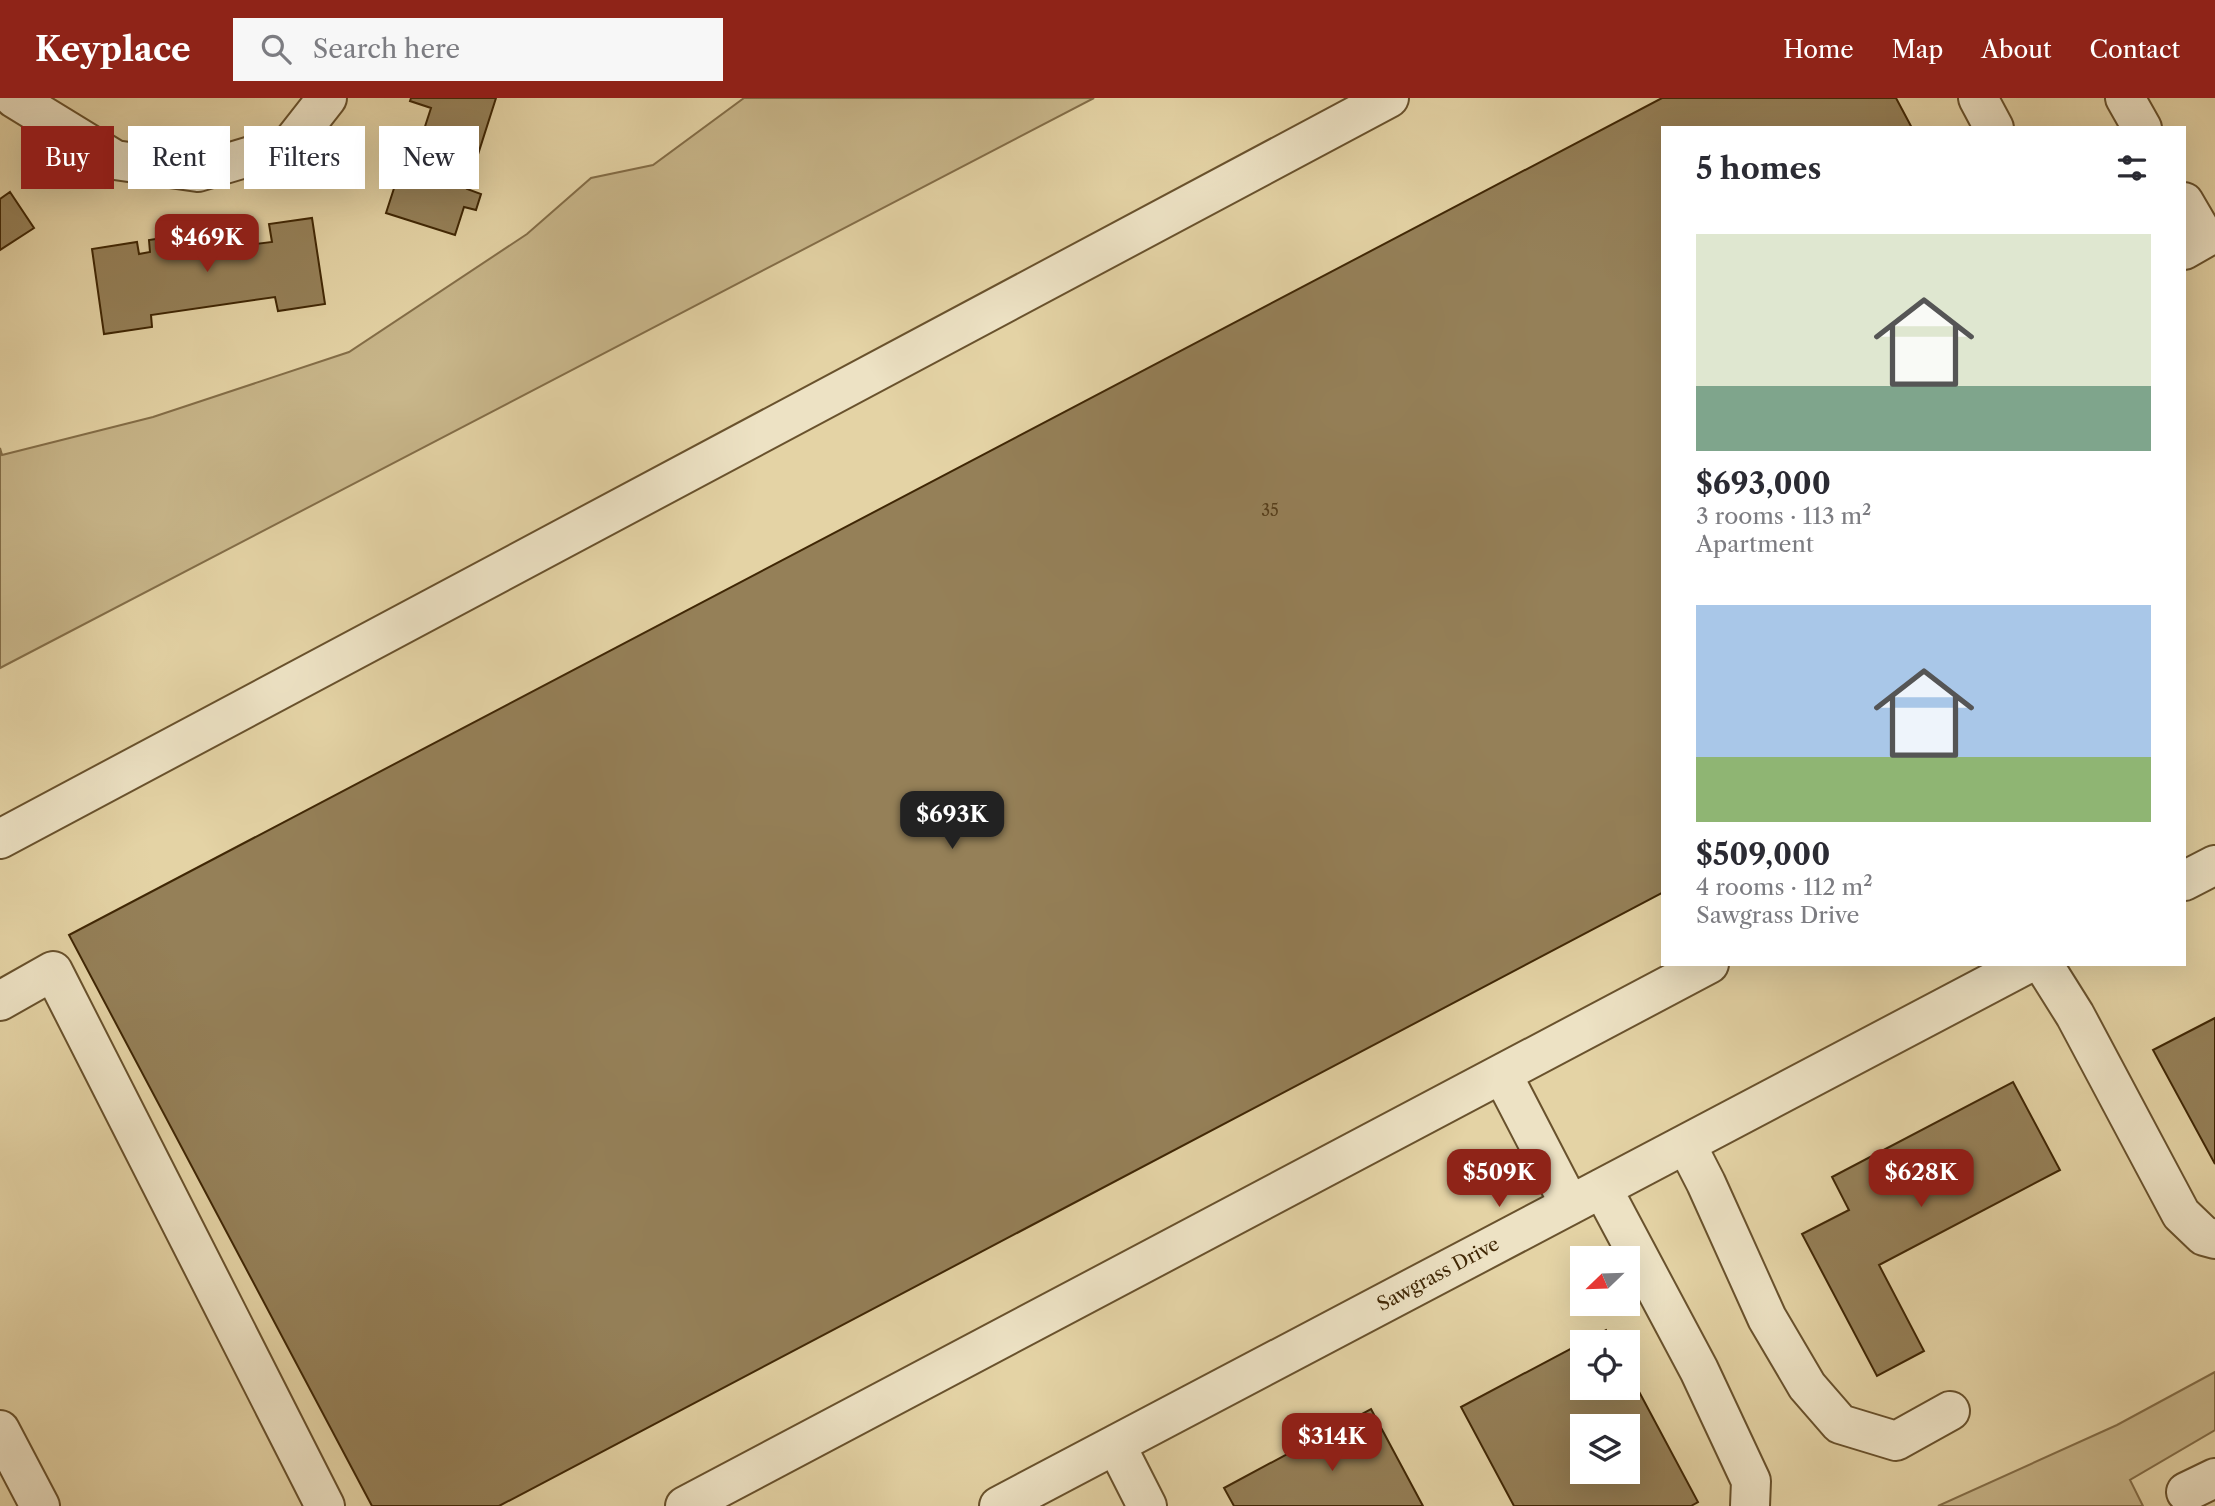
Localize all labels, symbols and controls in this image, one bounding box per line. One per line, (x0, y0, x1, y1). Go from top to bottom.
search box (233, 18, 723, 81)
text: Keyplace (35, 29, 191, 70)
icon: search (257, 30, 295, 68)
text: Search here (313, 33, 460, 65)
text: Home (1783, 35, 1854, 64)
text: Map (1892, 35, 1943, 64)
text: About (1981, 35, 2052, 64)
text: Contact (2090, 35, 2180, 64)
chip: Buy (21, 126, 114, 189)
chip: Rent (128, 126, 230, 189)
chip: Filters (244, 126, 365, 189)
chip: New (379, 126, 479, 189)
icon: filters (2113, 149, 2151, 187)
text: 5 homes (1696, 150, 1821, 187)
pin: $469K (158, 214, 256, 274)
text: $469K (171, 223, 243, 251)
icon: home (1861, 279, 1987, 405)
text: $693,000 (1696, 465, 1831, 502)
house number: 35 (1261, 500, 1279, 520)
text: 3 rooms · 113 m² (1696, 502, 1872, 530)
text: Apartment (1696, 530, 1814, 558)
icon: home (1861, 650, 1987, 776)
pin: $693K (903, 792, 1001, 851)
text: $693K (916, 800, 988, 828)
text: $509,000 (1696, 836, 1830, 873)
text: 4 rooms · 112 m² (1696, 873, 1873, 901)
text: Sawgrass Drive (1696, 901, 1859, 929)
pin: $509K (1450, 1150, 1548, 1209)
pin: $628K (1872, 1150, 1970, 1209)
text: $509K (1463, 1158, 1535, 1186)
text: $628K (1885, 1158, 1957, 1186)
street label: Sawgrass Drive (1373, 1232, 1503, 1316)
north arrow (1570, 1246, 1640, 1316)
map controls (1570, 1246, 1640, 1484)
button: locate (1570, 1330, 1640, 1400)
pin: $314K (1283, 1414, 1381, 1473)
button: layers (1570, 1414, 1640, 1484)
text: $314K (1298, 1422, 1366, 1450)

